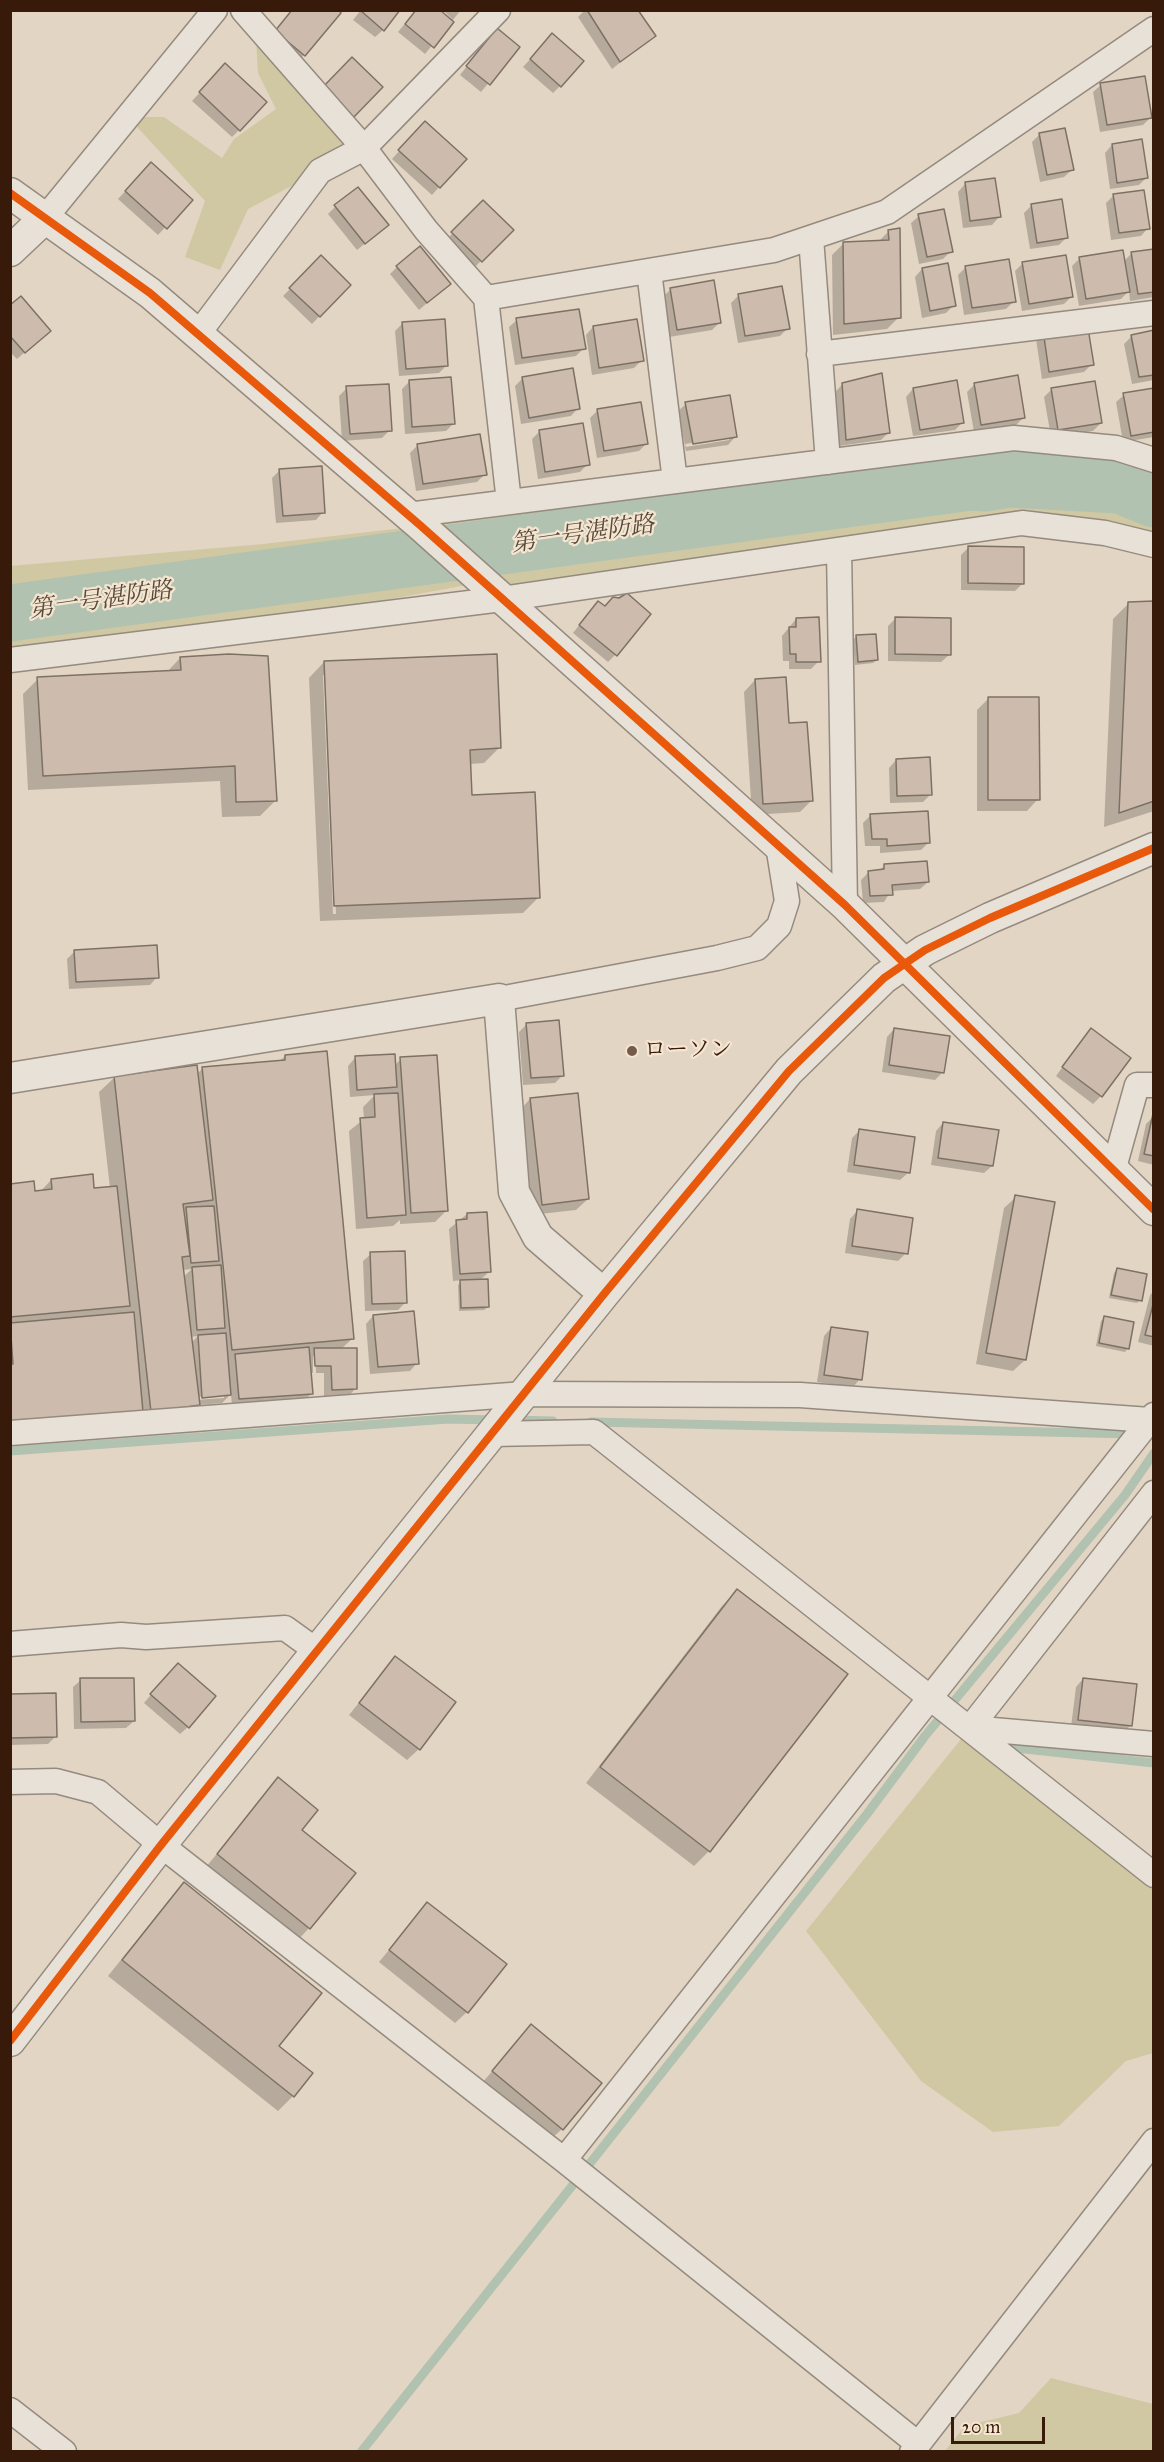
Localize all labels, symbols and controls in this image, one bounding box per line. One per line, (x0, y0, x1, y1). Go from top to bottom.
water label: 第一号湛防路 (510, 511, 656, 559)
water label: 第一号湛防路 (28, 577, 174, 625)
place label: ローソン (644, 1038, 732, 1064)
marker: ローソン (625, 1044, 639, 1058)
scale bar (954, 2405, 1048, 2443)
text: 20 m (962, 2416, 1000, 2438)

